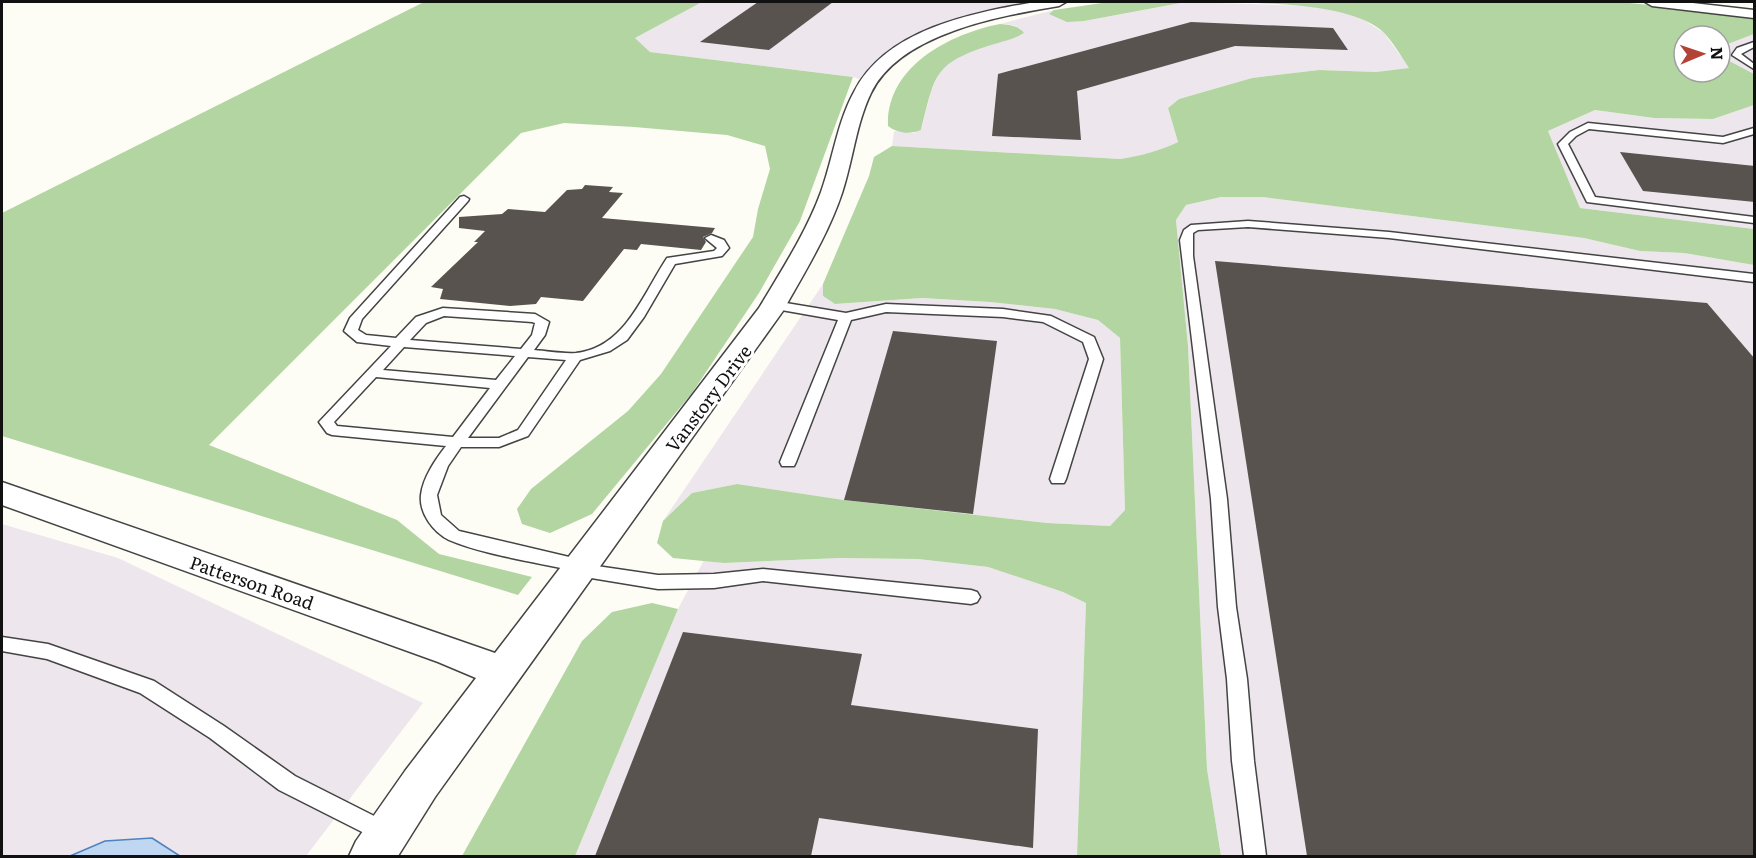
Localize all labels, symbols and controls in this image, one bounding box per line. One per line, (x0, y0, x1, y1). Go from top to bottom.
north arrow (1672, 24, 1732, 84)
text: N (1706, 46, 1730, 61)
street label: Vanstory Drive (659, 339, 757, 457)
street label: Patterson Road (186, 548, 318, 616)

